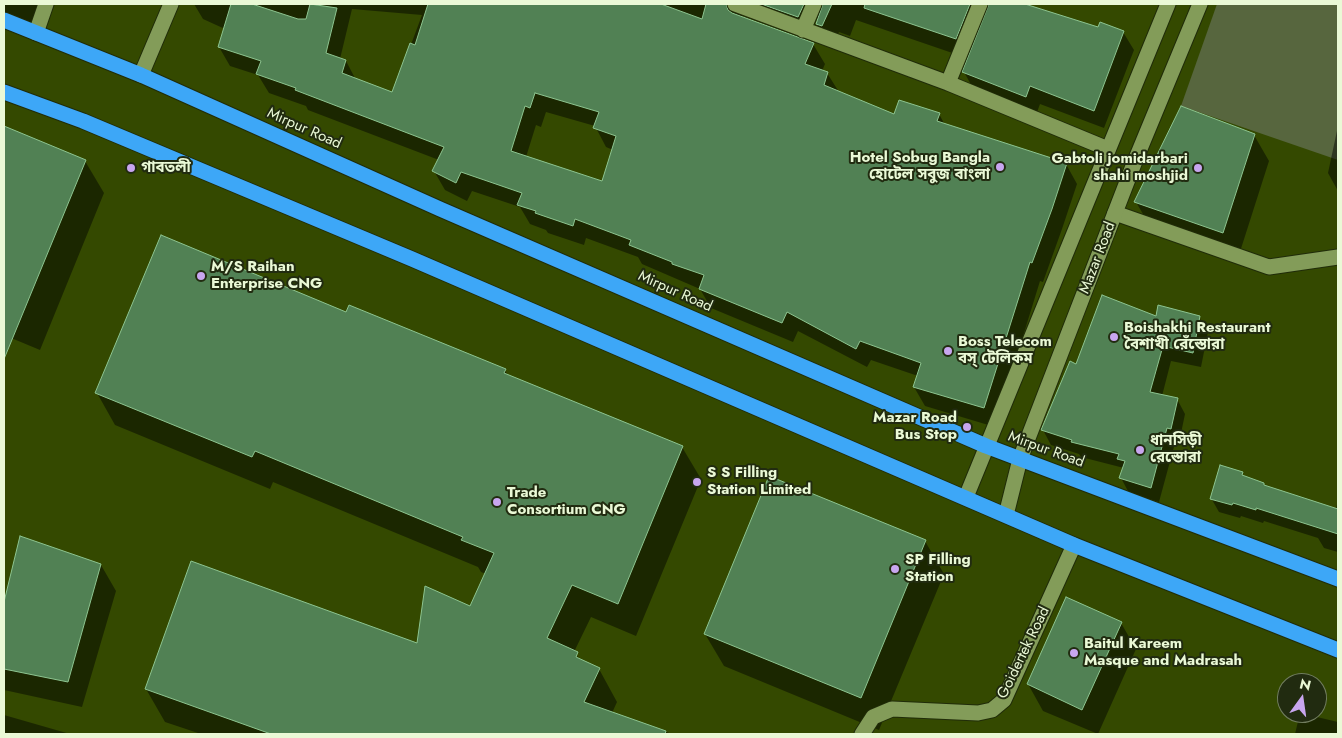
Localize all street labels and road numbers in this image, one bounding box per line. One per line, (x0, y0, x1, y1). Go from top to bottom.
street label: Mirpur Road (264, 105, 344, 153)
street label: Mazar Road (1076, 220, 1120, 296)
street label: Mirpur Road (635, 268, 715, 316)
street label: Mirpur Road (1006, 428, 1086, 472)
street label: Goidertek Road (994, 604, 1054, 702)

